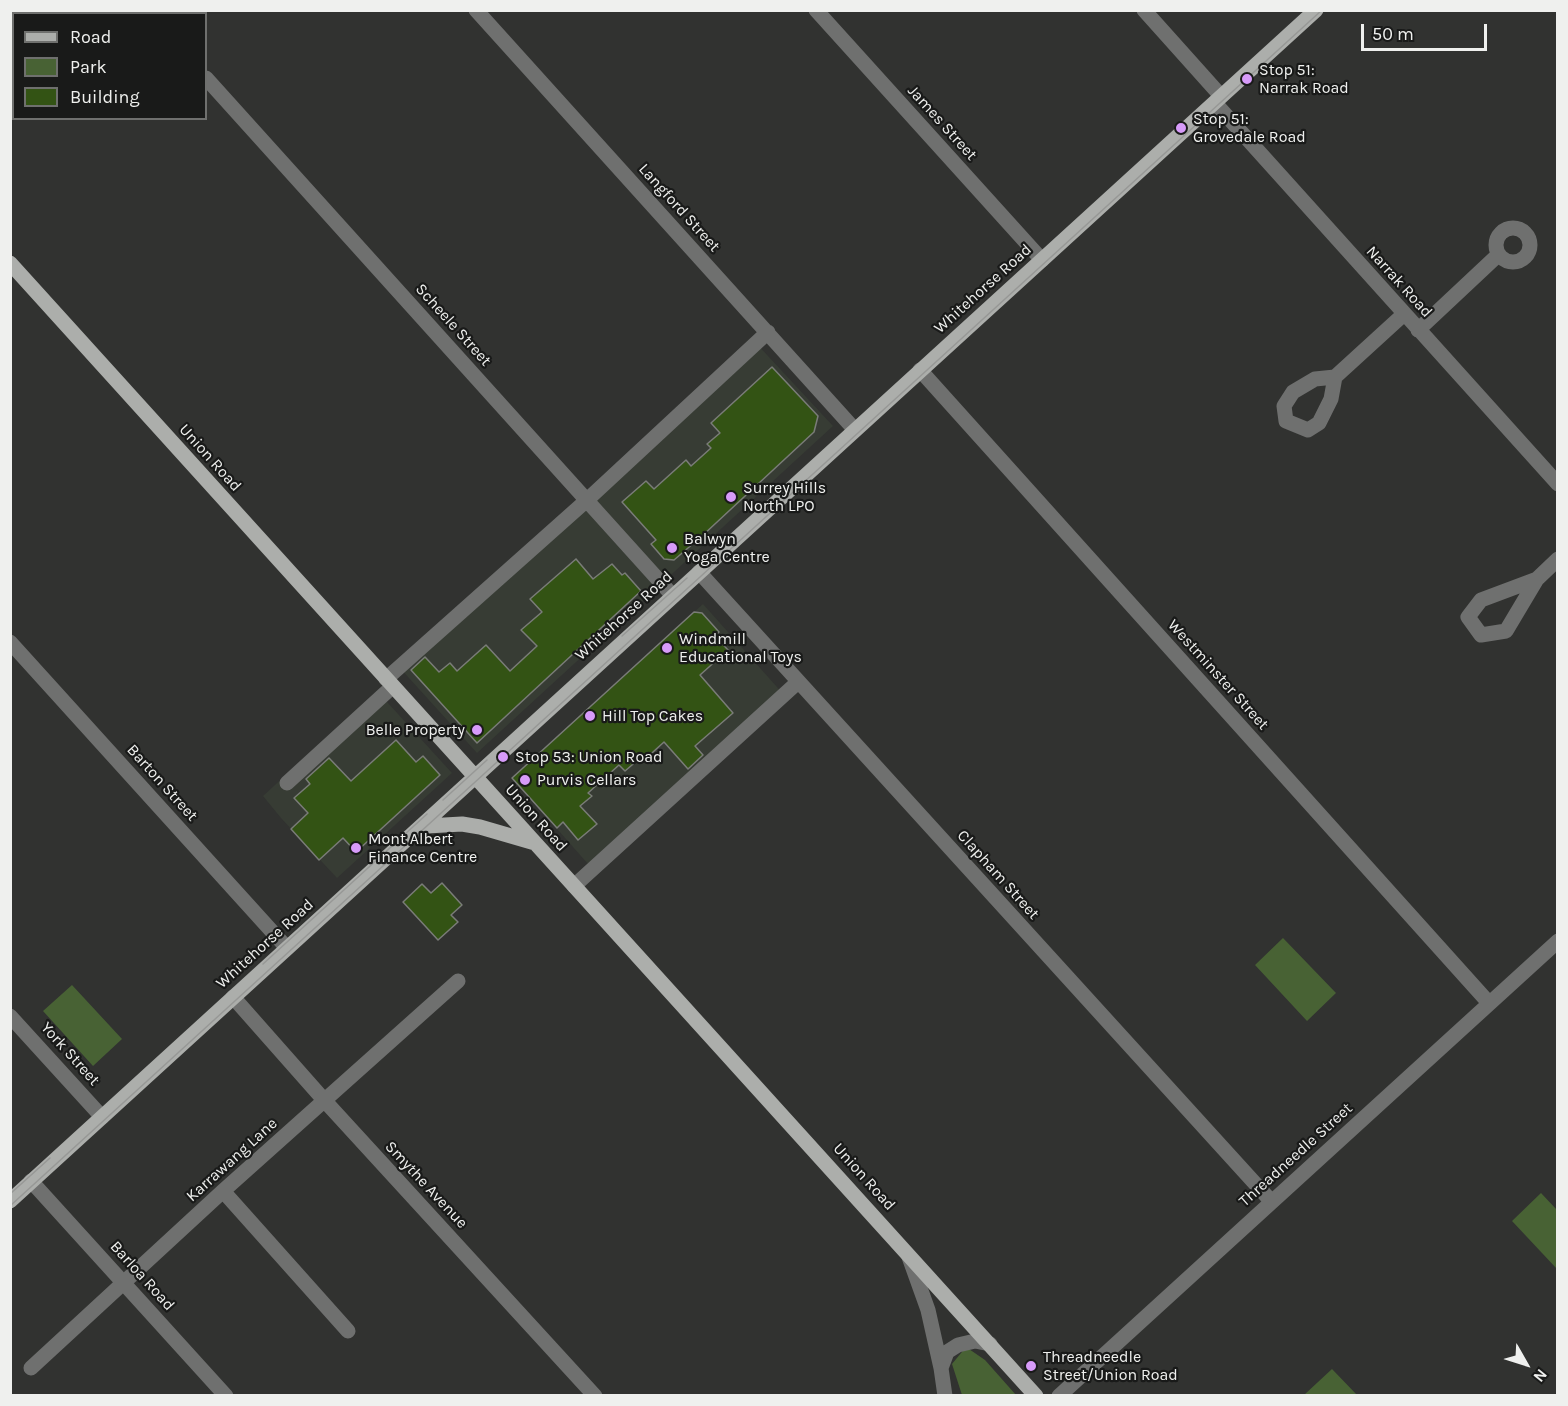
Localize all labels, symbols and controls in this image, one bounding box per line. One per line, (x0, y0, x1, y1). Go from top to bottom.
legend (12, 12, 207, 120)
scale bar (1364, 12, 1490, 50)
text: 50 m (1372, 23, 1414, 45)
text: Road (70, 26, 111, 48)
text: Park (70, 56, 107, 78)
place label: Stop 51: Narrak Road (1259, 60, 1349, 98)
marker: Stop 51: Narrak Road (1240, 72, 1254, 86)
street label: James Street (903, 81, 981, 165)
text: Building (70, 86, 140, 108)
place label: Stop 51: Grovedale Road (1193, 109, 1306, 147)
marker: Stop 51: Grovedale Road (1174, 121, 1188, 135)
street label: Langford Street (634, 160, 724, 256)
street label: Whitehorse Road (930, 240, 1036, 338)
street label: Narrak Road (1362, 242, 1436, 322)
street label: Scheele Street (411, 280, 495, 370)
street label: Union Road (175, 420, 245, 496)
place label: Surrey Hills North LPO (743, 478, 826, 516)
marker: Surrey Hills North LPO (724, 490, 738, 504)
place label: Balwyn Yoga Centre (684, 529, 770, 567)
marker: Balwyn Yoga Centre (665, 541, 679, 555)
street label: Whitehorse Road (571, 567, 677, 665)
street label: Westminster Street (1163, 616, 1273, 734)
place label: Windmill Educational Toys (679, 629, 802, 667)
marker: Windmill Educational Toys (660, 641, 674, 655)
place label: Hill Top Cakes (602, 706, 703, 726)
marker: Hill Top Cakes (583, 709, 597, 723)
place label: Belle Property (366, 720, 465, 740)
marker: Belle Property (470, 723, 484, 737)
street label: Barton Street (123, 741, 201, 825)
place label: Stop 53: Union Road (515, 747, 662, 767)
marker: Stop 53: Union Road (496, 750, 510, 764)
place label: Purvis Cellars (537, 770, 636, 790)
marker: Purvis Cellars (518, 773, 532, 787)
street label: Union Road (501, 780, 571, 856)
street label: Clapham Street (953, 826, 1043, 924)
place label: Mont Albert Finance Centre (368, 829, 477, 867)
marker: Mont Albert Finance Centre (349, 841, 363, 855)
street label: Whitehorse Road (212, 895, 318, 993)
street label: York Street (36, 1018, 104, 1090)
street label: Threadneedle Street (1235, 1099, 1357, 1211)
street label: Karrawang Lane (182, 1114, 282, 1206)
street label: Smythe Avenue (381, 1137, 471, 1233)
street label: Union Road (829, 1139, 899, 1215)
street label: Barloa Road (106, 1237, 178, 1315)
north arrow (1496, 1334, 1556, 1394)
place label: Threadneedle Street/Union Road (1043, 1347, 1178, 1385)
marker: Threadneedle Street/Union Road (1024, 1359, 1038, 1373)
text: N (1529, 1365, 1551, 1386)

